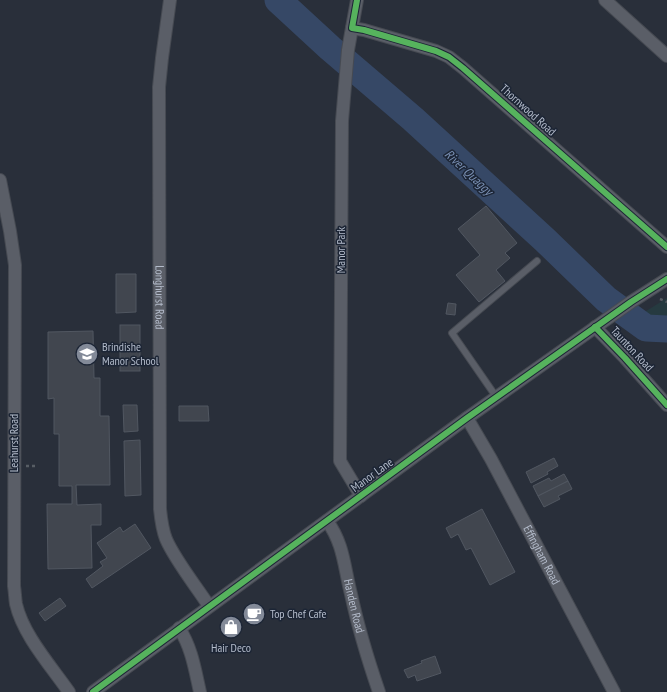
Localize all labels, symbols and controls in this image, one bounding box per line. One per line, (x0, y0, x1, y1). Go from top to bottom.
street label: Thornwood Road (497, 81, 559, 139)
water label: River Quaggy (441, 146, 498, 200)
street label: Manor Park (333, 226, 348, 273)
street label: Longhurst Road (152, 265, 168, 329)
street label: Taunton Road (608, 323, 657, 374)
place label: Brindishe Manor School (102, 339, 159, 368)
school or university icon: Brindishe Manor School (74, 341, 100, 367)
street label: Leahurst Road (6, 414, 21, 472)
street label: Manor Lane (348, 454, 396, 495)
street label: Effingham Road (520, 523, 564, 587)
street label: Handen Road (341, 578, 368, 635)
cafe icon: Top Chef Cafe (241, 601, 267, 627)
place label: Top Chef Cafe (270, 606, 327, 621)
shop icon: Hair Deco (218, 614, 244, 640)
place label: Hair Deco (211, 640, 251, 655)

